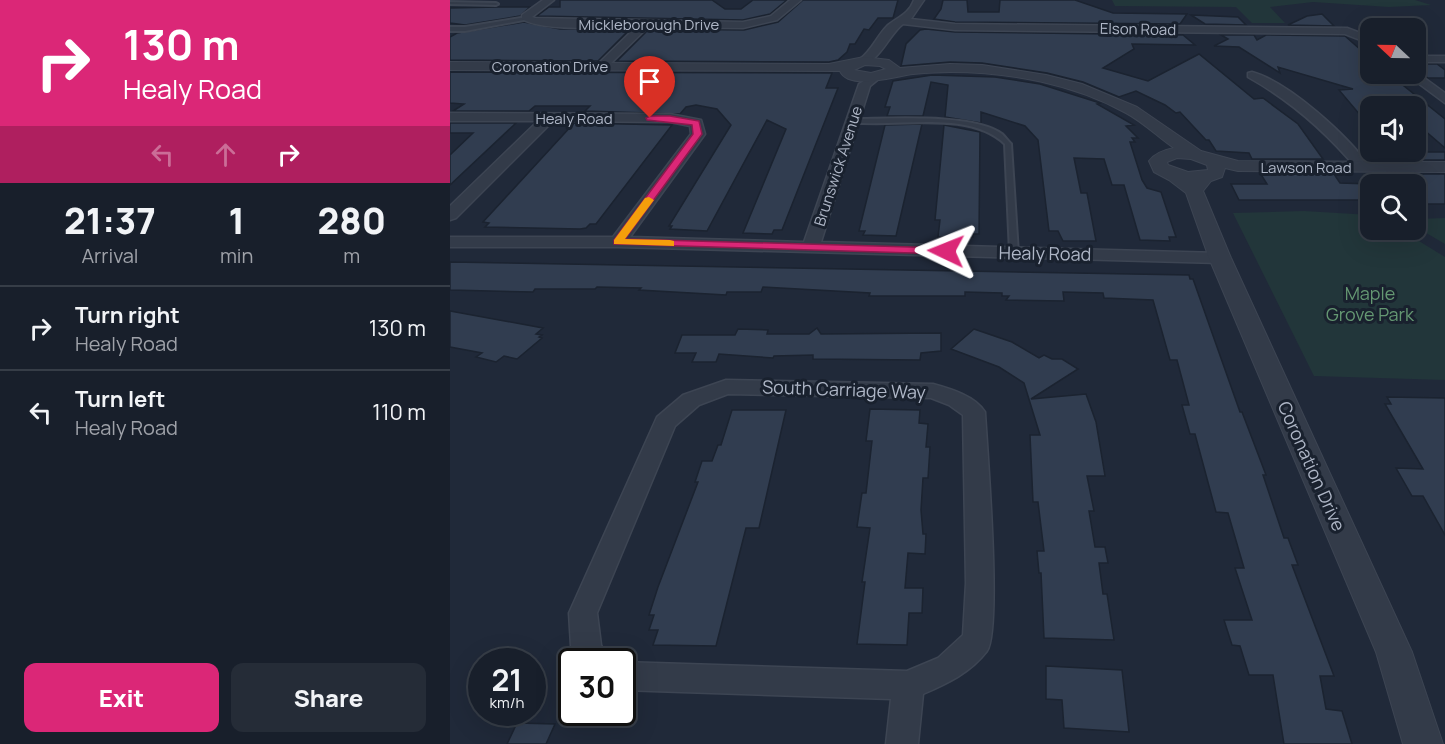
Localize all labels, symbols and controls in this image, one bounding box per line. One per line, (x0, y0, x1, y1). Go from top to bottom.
street label: Mickleborough Drive (579, 14, 720, 35)
text: 130 m (123, 15, 240, 73)
street label: Elson Road (1100, 18, 1176, 40)
north arrow (1360, 18, 1426, 84)
map controls (1360, 18, 1426, 240)
icon: right (24, 24, 102, 102)
street label: Coronation Drive (492, 56, 608, 77)
pin (624, 56, 675, 118)
icon: arrive (633, 65, 666, 98)
text: Healy Road (123, 70, 262, 107)
button: sound (1360, 96, 1426, 162)
street label: Brunswick Avenue (809, 103, 867, 229)
street label: Healy Road (535, 108, 613, 129)
icon: left (146, 138, 179, 171)
icon: ahead (209, 138, 242, 171)
icon: right (272, 138, 305, 171)
street label: Lawson Road (1260, 157, 1352, 178)
button: search (1360, 174, 1426, 240)
text: 21:37 (64, 196, 156, 245)
text: 1 (228, 196, 245, 245)
text: 280 (317, 196, 386, 245)
position arrow (914, 219, 978, 283)
street label: Healy Road (998, 240, 1092, 266)
text: Arrival (81, 242, 139, 269)
text: min (220, 242, 253, 269)
text: m (343, 242, 360, 269)
park label: Maple Grove Park (1326, 281, 1415, 326)
text: Turn right (75, 300, 180, 330)
icon: right (24, 312, 57, 345)
text: 130 m (369, 313, 426, 343)
text: Healy Road (75, 330, 178, 357)
street label: South Carriage Way (762, 374, 927, 404)
text: Turn left (75, 384, 165, 414)
icon: left (24, 396, 57, 429)
text: 110 m (372, 397, 426, 427)
street label: Coronation Drive (1273, 397, 1351, 535)
text: Healy Road (75, 414, 178, 441)
speed limit sign: 30 (558, 648, 636, 726)
text: 21 (491, 659, 523, 700)
button: Exit (24, 663, 219, 732)
button: Share (231, 663, 426, 732)
text: km/h (490, 692, 524, 713)

